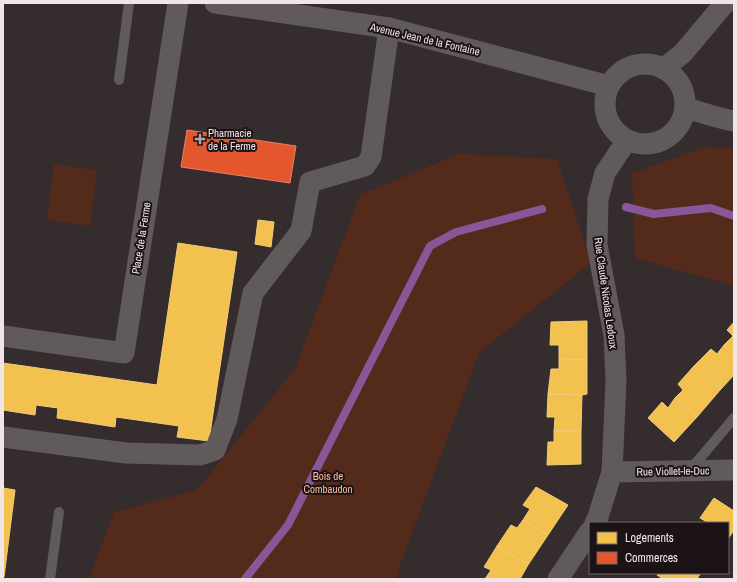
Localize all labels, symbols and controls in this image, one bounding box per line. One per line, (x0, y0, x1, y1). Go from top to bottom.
street label: Avenue Jean de la Fontaine (368, 19, 481, 58)
place label: Pharmacie de la Ferme (208, 126, 256, 153)
marker: Pharmacie de la Ferme (195, 134, 205, 144)
street label: Place de la Ferme (128, 201, 154, 275)
street label: Rue Claude Nicolas Ledoux (591, 236, 621, 350)
street label: Rue Viollet-le-Duc (636, 463, 710, 479)
park label: Bois de Combaudon (303, 469, 353, 496)
legend (589, 522, 729, 574)
text: Logements (625, 530, 674, 546)
text: Commerces (625, 550, 678, 566)

